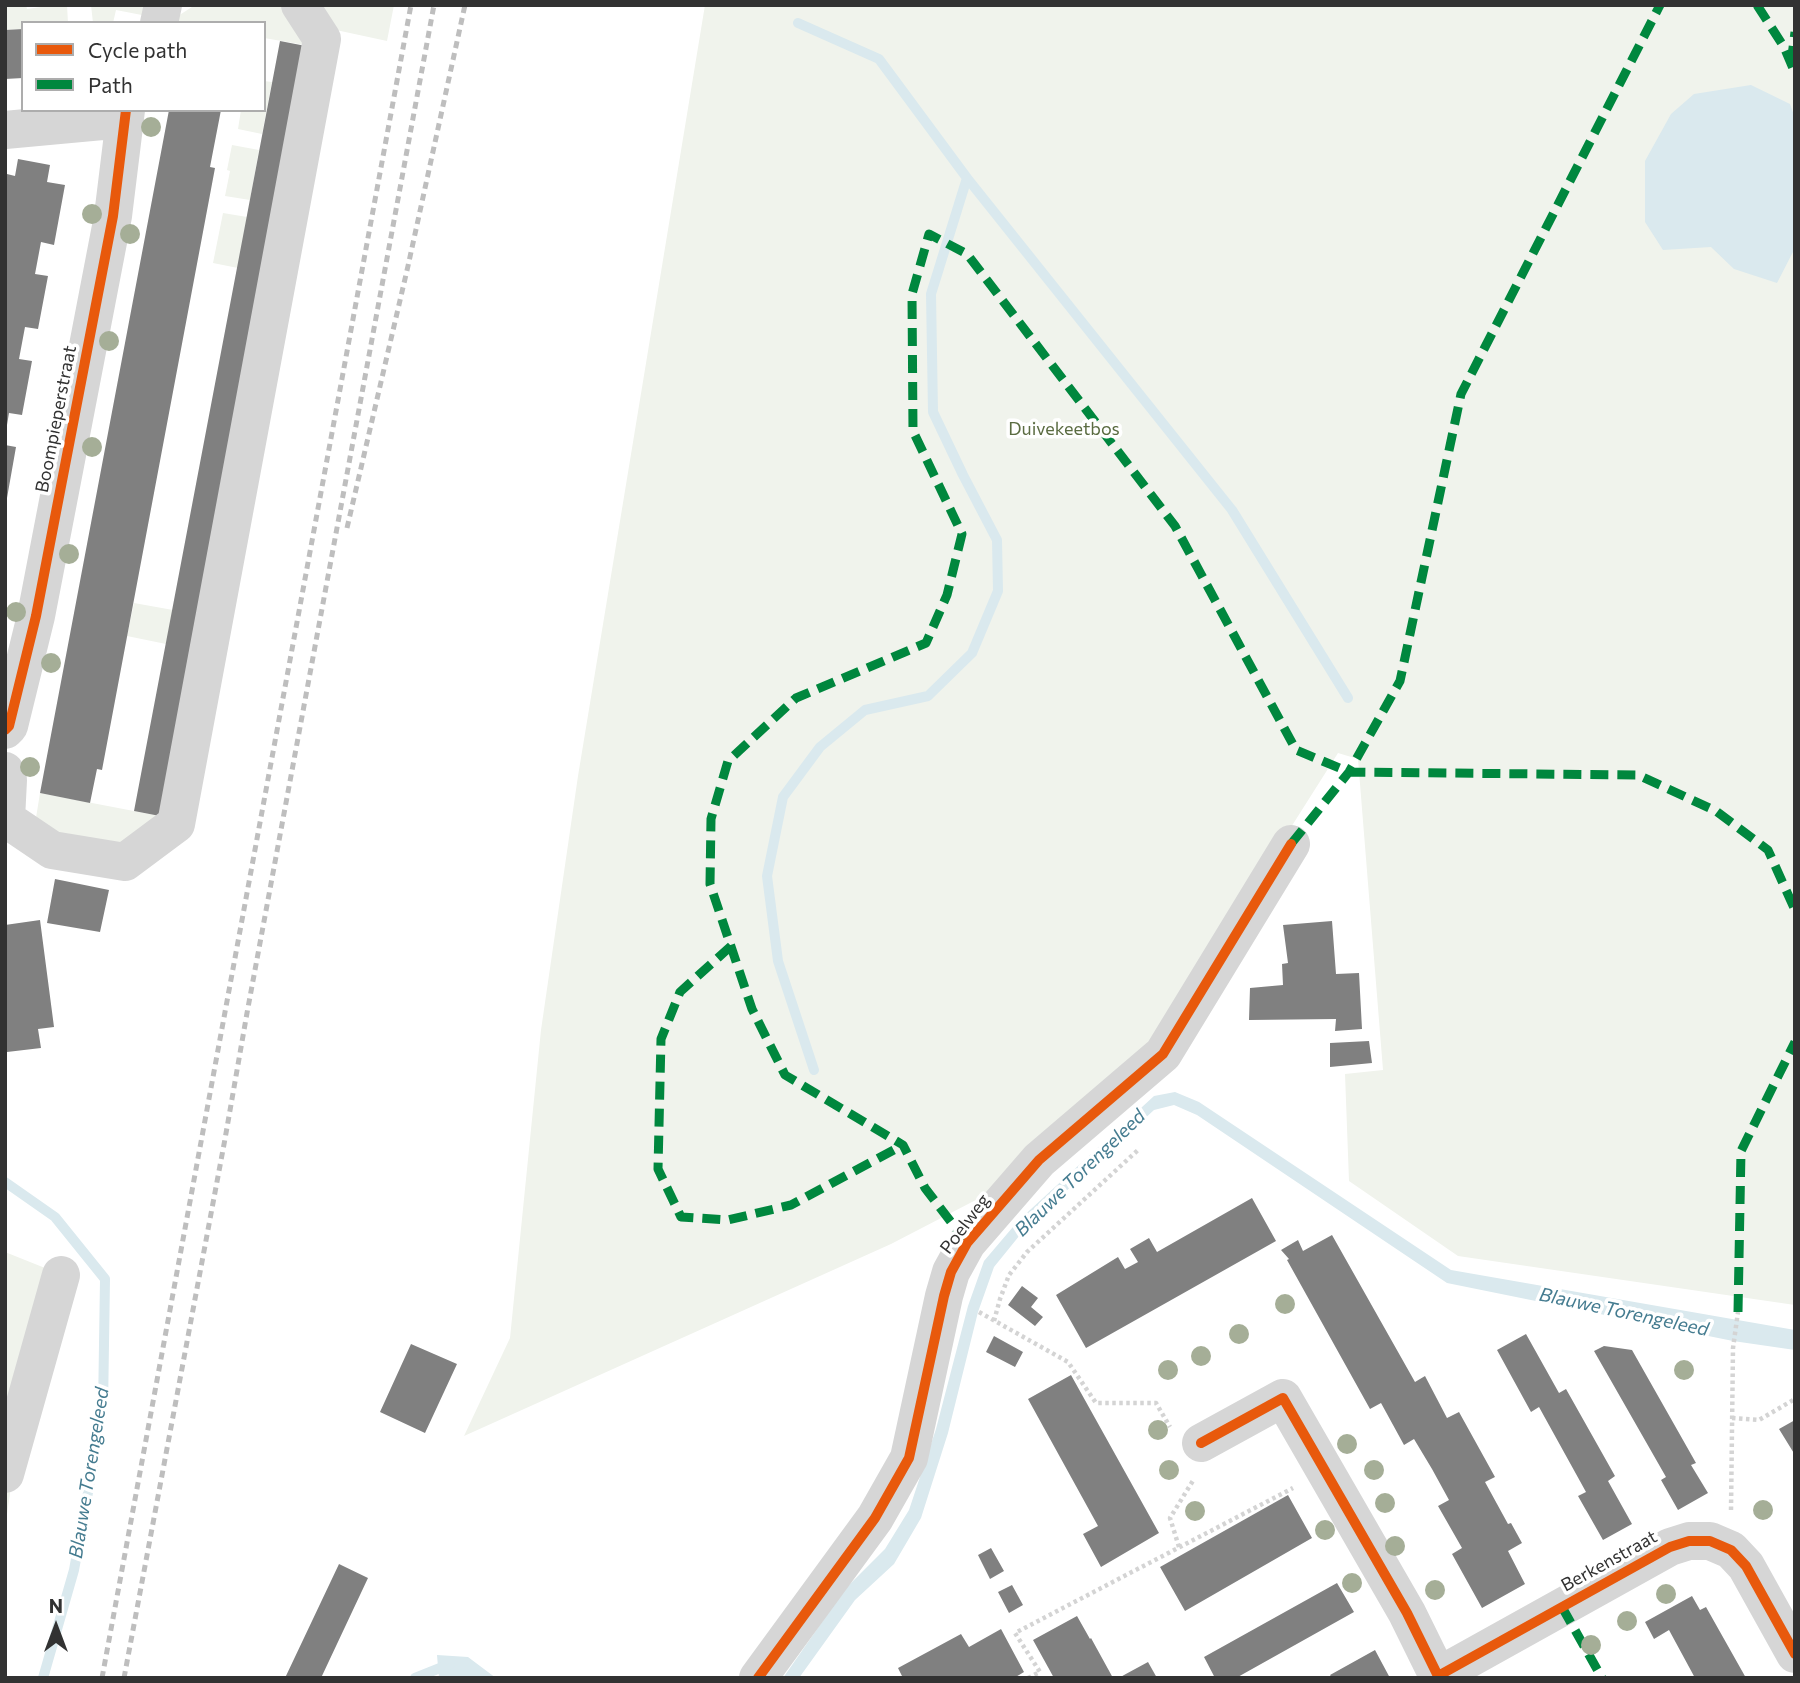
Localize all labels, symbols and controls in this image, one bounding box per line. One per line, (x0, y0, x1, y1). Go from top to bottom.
legend (21, 21, 266, 112)
text: Cycle path (88, 37, 187, 62)
text: Path (88, 72, 133, 97)
street label: Boompieperstraat (31, 344, 81, 494)
park label: Duivekeetbos (1008, 418, 1120, 440)
water label: Blauwe Torengeleed (1010, 1105, 1150, 1241)
street label: Poelweg (936, 1190, 994, 1258)
water label: Blauwe Torengeleed (1537, 1283, 1711, 1341)
water label: Blauwe Torengeleed (64, 1386, 114, 1560)
street label: Berkenstraat (1557, 1526, 1661, 1596)
north arrow (21, 1592, 91, 1662)
text: N (49, 1594, 63, 1617)

